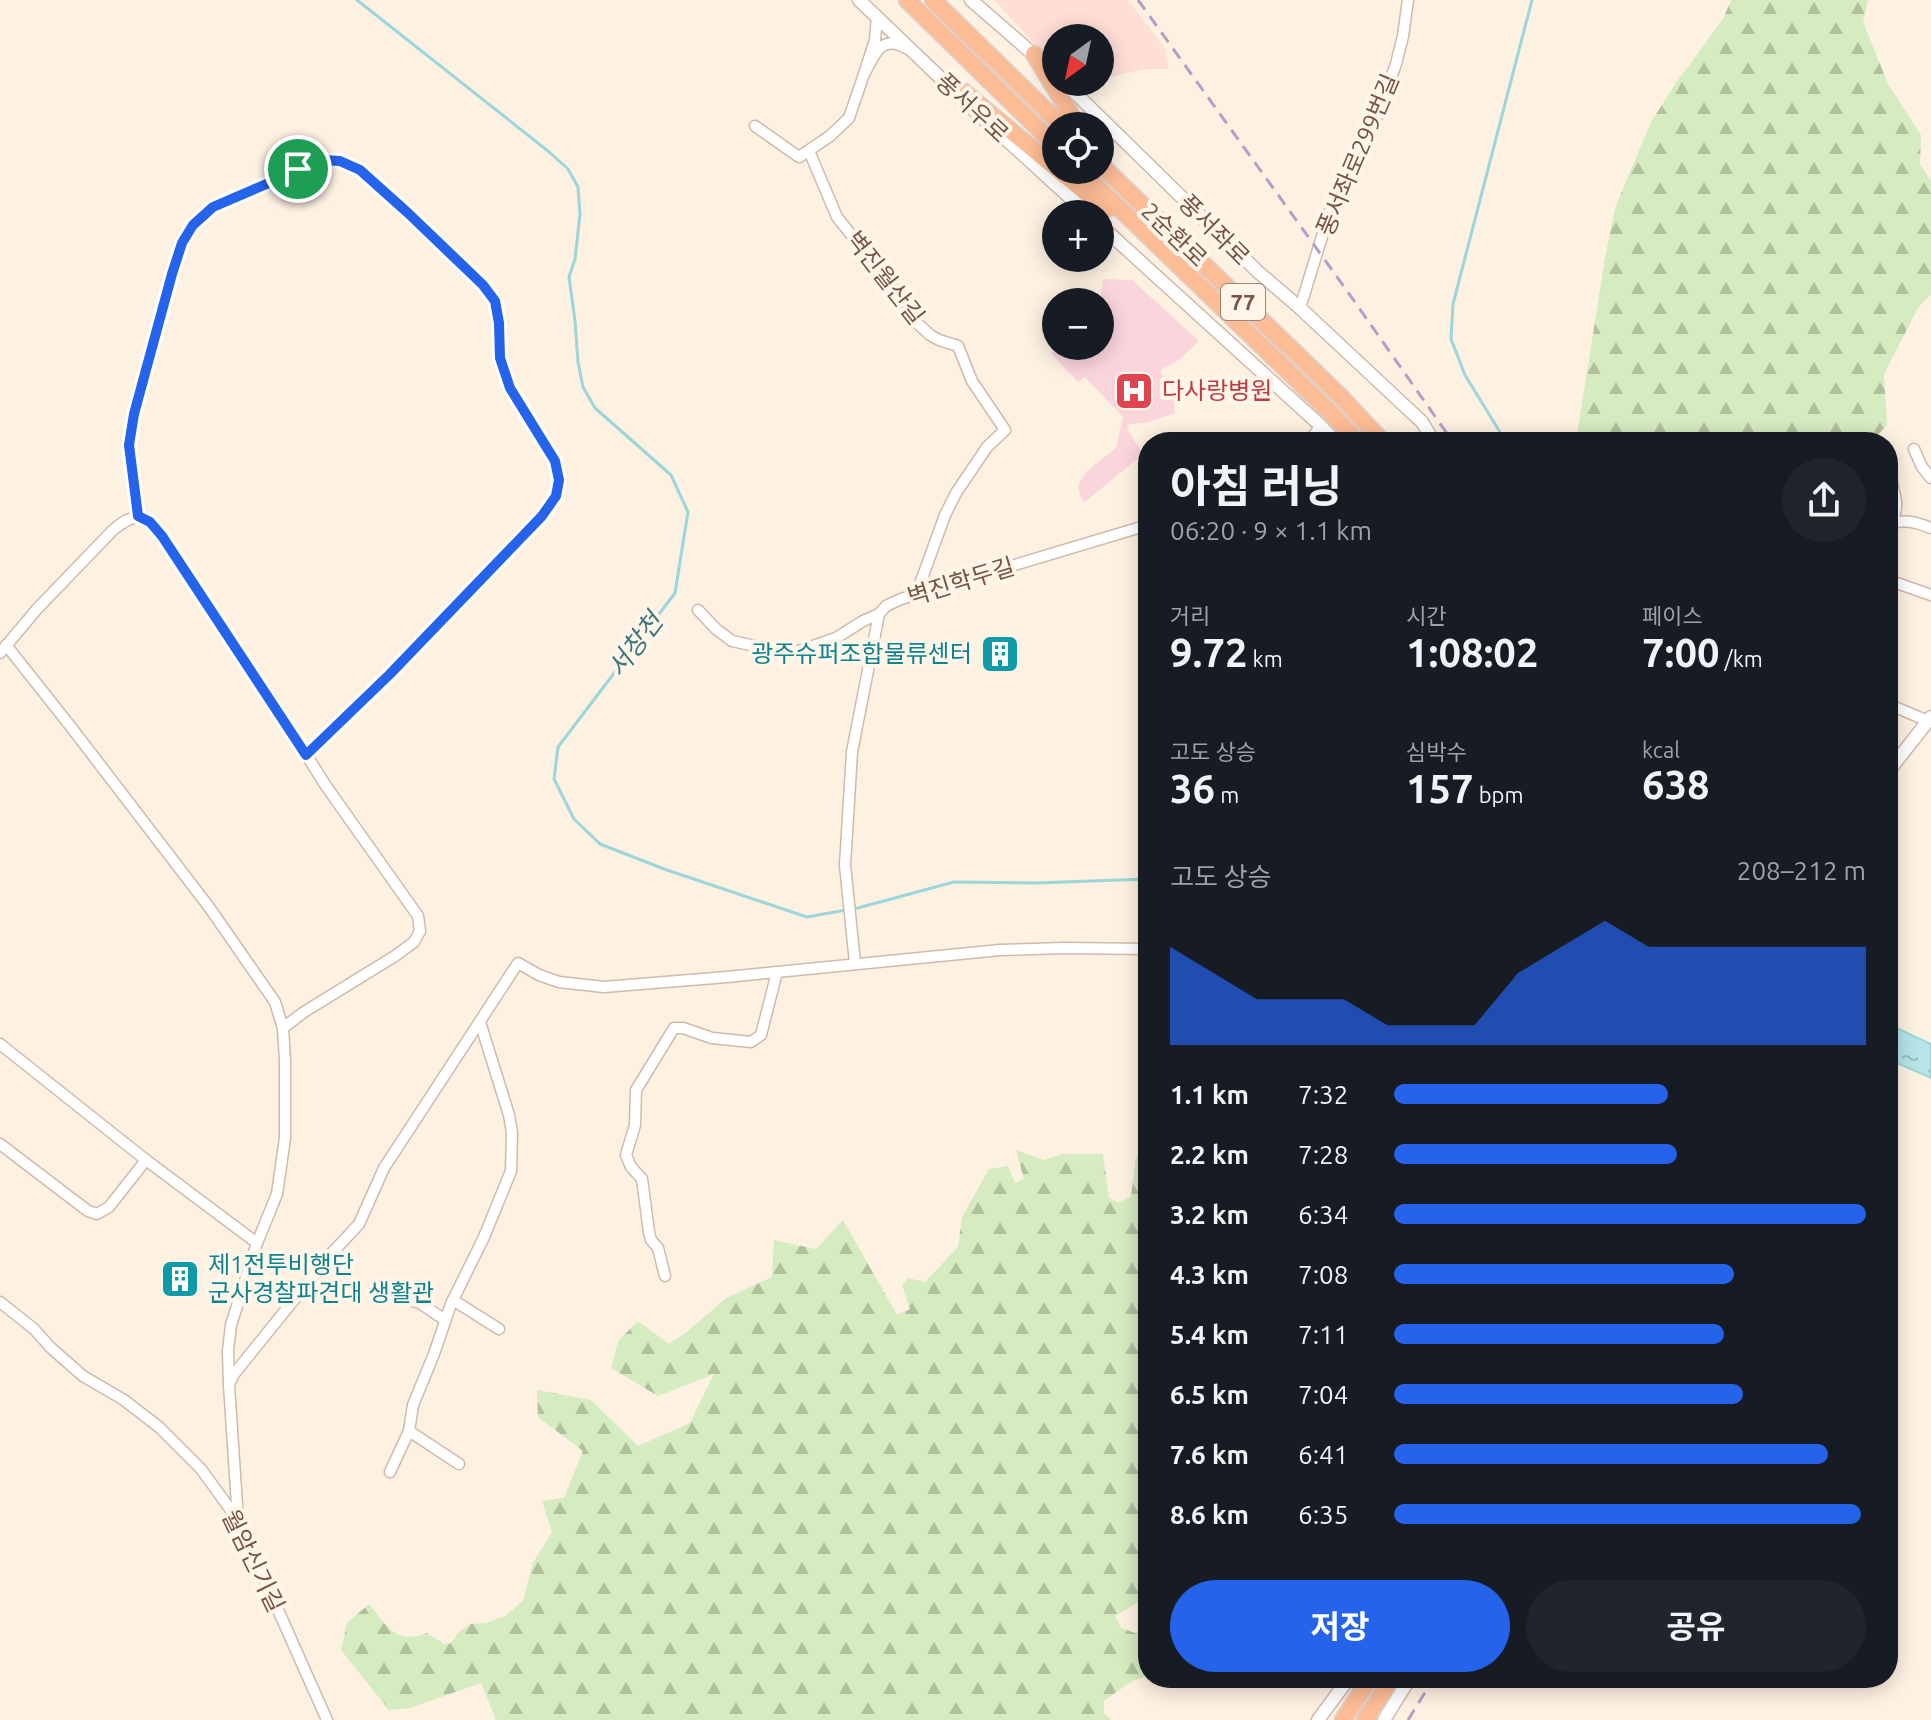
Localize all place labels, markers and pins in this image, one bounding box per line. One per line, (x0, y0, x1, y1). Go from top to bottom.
pin (264, 135, 332, 203)
hospital icon: 다사랑병원 (1113, 370, 1155, 412)
place label: 다사랑병원 (1162, 377, 1272, 404)
building icon: 광주슈퍼조합물류센터 (979, 633, 1021, 675)
place label: 광주슈퍼조합물류센터 (751, 640, 972, 667)
place label: 제1전투비행단 군사경찰파견대 생활관 (208, 1251, 434, 1306)
building icon: 제1전투비행단 군사경찰파견대 생활관 (159, 1258, 201, 1300)

